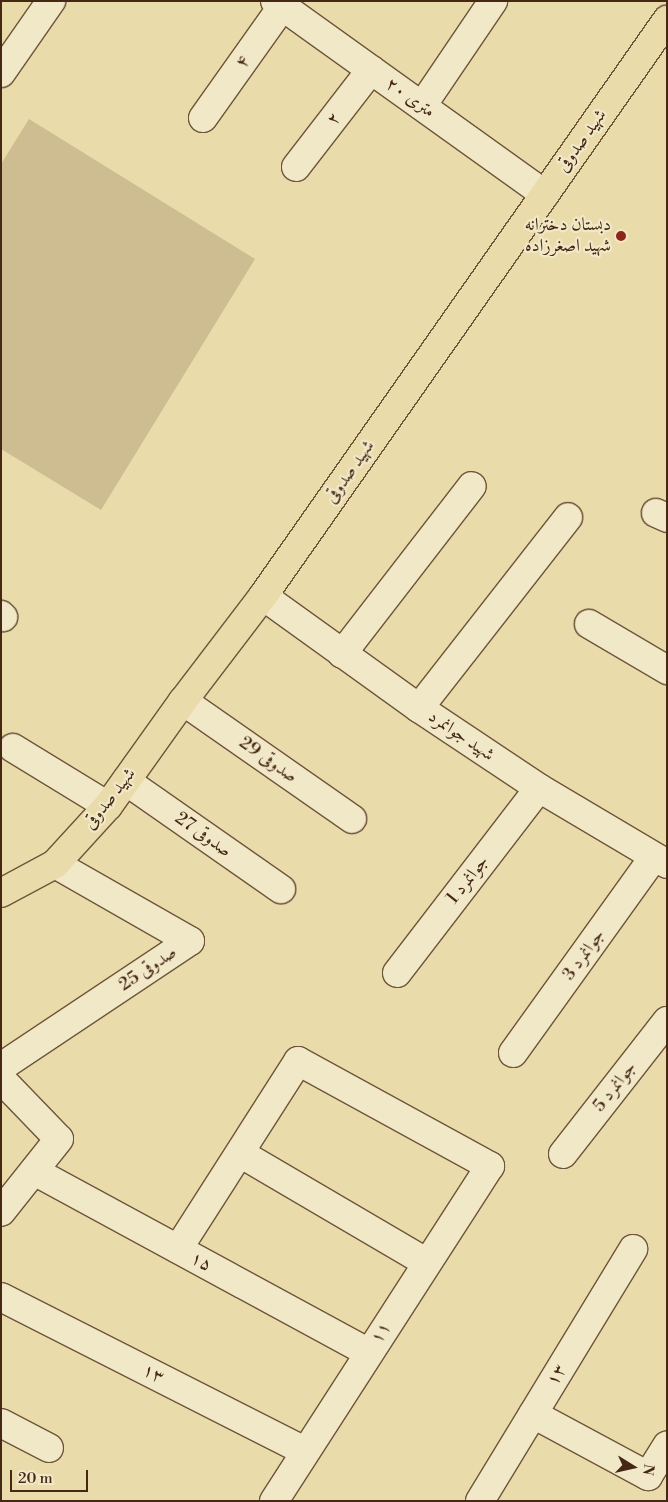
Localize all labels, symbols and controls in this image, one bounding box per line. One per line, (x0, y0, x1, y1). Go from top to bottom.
street label: ۴ (231, 51, 255, 73)
street label: ۲۰ متری (381, 73, 439, 123)
street label: شهید صدوقی (552, 105, 612, 177)
street label: ۲ (322, 108, 346, 130)
place label: دبستان دخترانه شهید اصغرزاده (525, 215, 611, 258)
marker: دبستان دخترانه شهید اصغرزاده (615, 230, 627, 242)
street label: شهید صدوقی (320, 436, 380, 508)
street label: شهید جوانمرد (424, 706, 498, 766)
street label: صدوقی 29 (235, 732, 301, 788)
street label: شهید صدوقی (79, 764, 141, 834)
street label: صدوقی 27 (171, 808, 235, 862)
street label: جوانمرد 1 (442, 851, 494, 909)
street label: جوانمرد 3 (558, 925, 610, 985)
street label: صدوقی 25 (115, 942, 181, 996)
street label: جوانمرد 5 (589, 1058, 641, 1116)
street label: ۱۵ (187, 1247, 215, 1277)
street label: ۱۱ (366, 1318, 396, 1348)
street label: ۱۳ (139, 1360, 167, 1388)
street label: ۱۳ (542, 1360, 572, 1390)
north arrow (608, 1442, 658, 1492)
scale bar (12, 1460, 90, 1492)
text: N (638, 1463, 658, 1477)
text: 20 m (18, 1469, 53, 1488)

